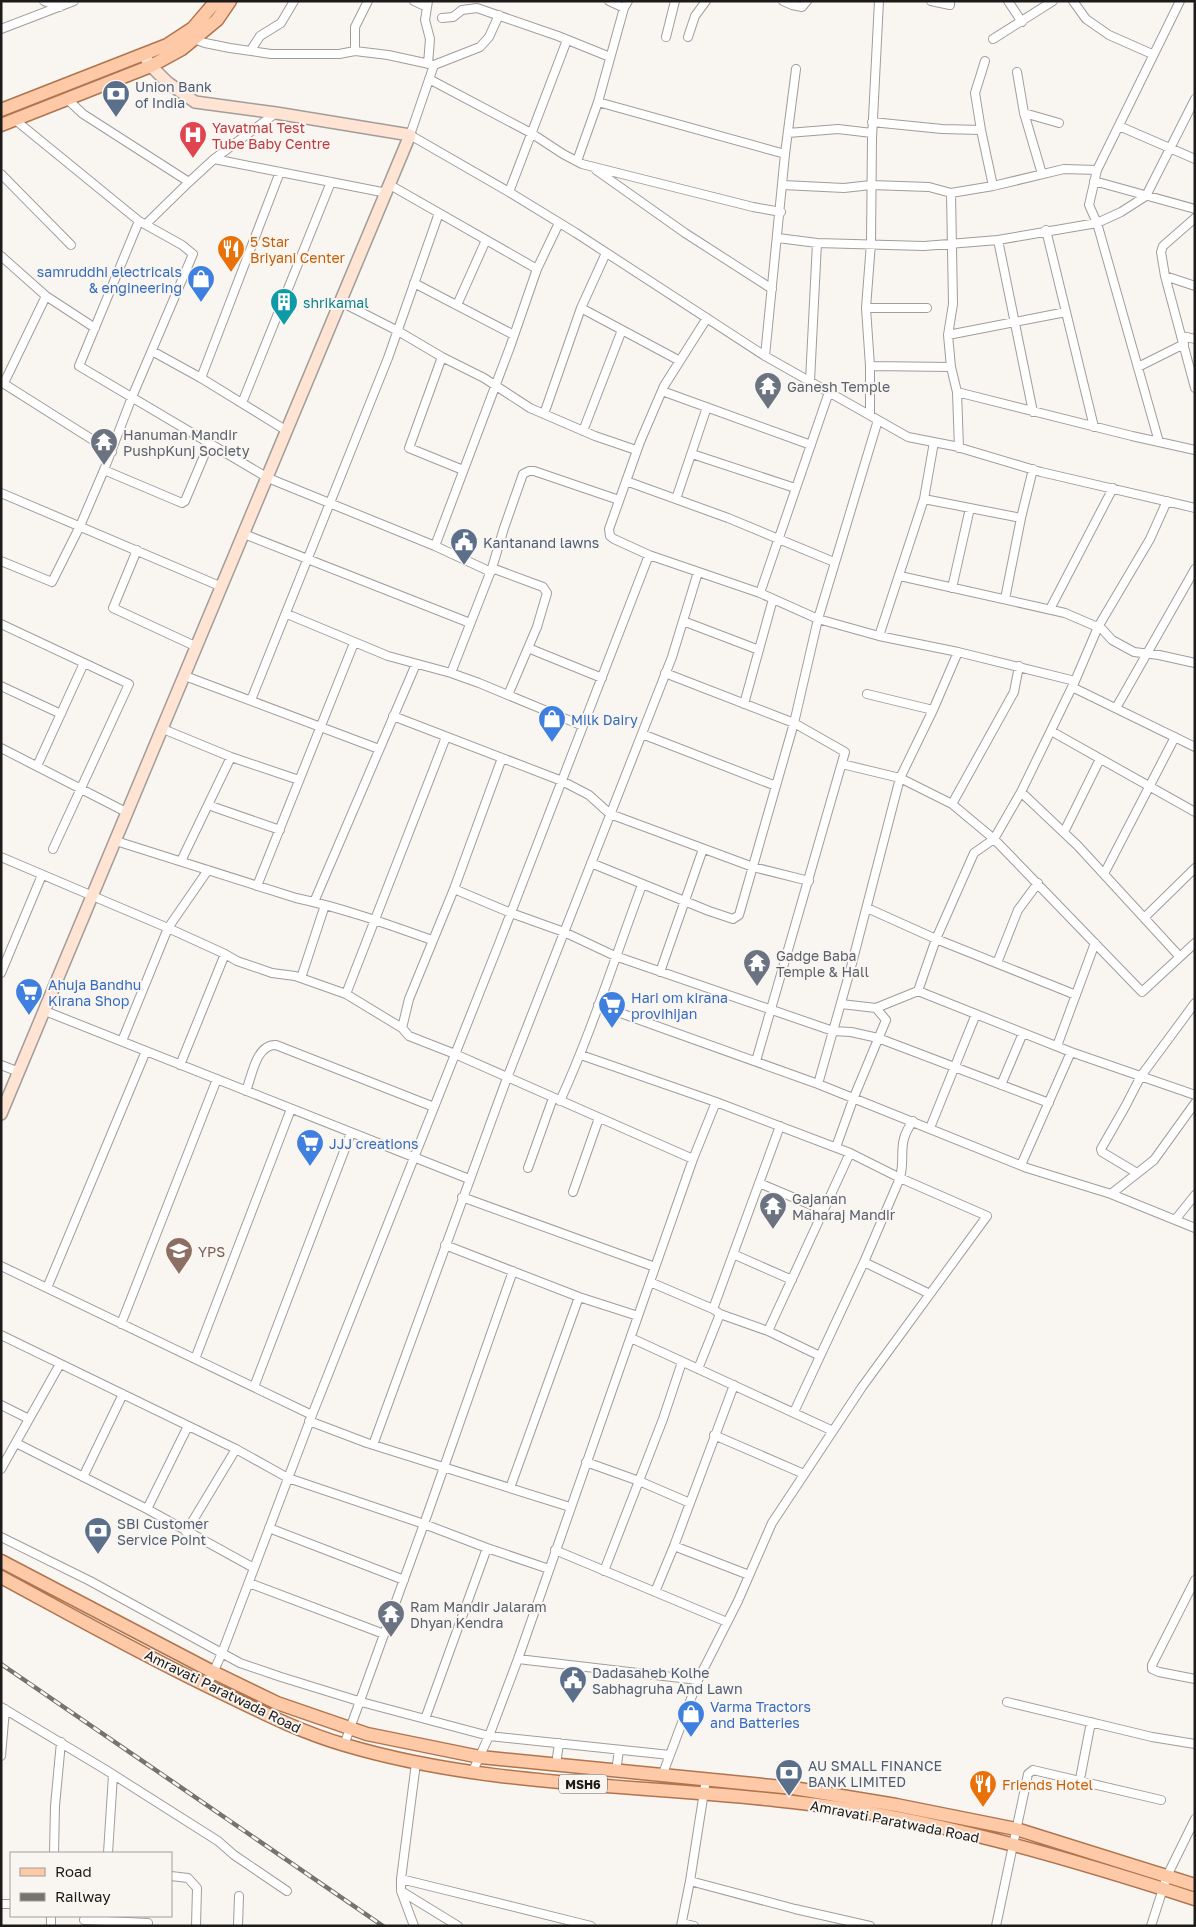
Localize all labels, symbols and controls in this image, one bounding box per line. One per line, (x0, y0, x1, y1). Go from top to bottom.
place label: Union Bank of India (135, 78, 212, 111)
bank icon: Union Bank of India (101, 79, 131, 118)
place label: Yavatmal Test Tube Baby Centre (212, 119, 330, 152)
hospital icon: Yavatmal Test Tube Baby Centre (178, 120, 208, 159)
place label: 5 Star Briyani Center (250, 233, 346, 266)
restaurant icon: 5 Star Briyani Center (216, 234, 246, 273)
place label: samruddhi electricals & engineering (37, 263, 182, 296)
shop icon: samruddhi electricals & engineering (186, 264, 216, 303)
building icon: shrikamal (269, 287, 299, 326)
place label: shrikamal (303, 294, 369, 311)
temple icon: Ganesh Temple (753, 371, 783, 410)
place label: Ganesh Temple (787, 378, 890, 395)
place label: Hanuman Mandir PushpKunj Society (123, 426, 250, 459)
temple icon: Hanuman Mandir PushpKunj Society (89, 427, 119, 466)
public building icon: Kantanand lawns (449, 527, 479, 566)
place label: Kantanand lawns (483, 534, 599, 551)
shop icon: Milk Dairy (537, 704, 567, 743)
place label: Milk Dairy (571, 711, 638, 728)
place label: Gadge Baba Temple & Hall (776, 947, 869, 980)
temple icon: Gadge Baba Temple & Hall (742, 948, 772, 987)
place label: Ahuja Bandhu Kirana Shop (48, 976, 141, 1009)
supermarket icon: Ahuja Bandhu Kirana Shop (14, 977, 44, 1016)
place label: Hari om kirana provihijan (631, 989, 728, 1022)
supermarket icon: Hari om kirana provihijan (597, 990, 627, 1029)
supermarket icon: JJJ creations (295, 1128, 325, 1167)
place label: JJJ creations (329, 1135, 418, 1152)
place label: Gajanan Maharaj Mandir (792, 1190, 896, 1223)
temple icon: Gajanan Maharaj Mandir (758, 1191, 788, 1230)
school or university icon: YPS (164, 1236, 194, 1275)
place label: YPS (198, 1243, 225, 1260)
place label: SBI Customer Service Point (117, 1515, 209, 1548)
bank icon: SBI Customer Service Point (83, 1516, 113, 1555)
place label: Ram Mandir Jalaram Dhyan Kendra (410, 1598, 547, 1631)
temple icon: Ram Mandir Jalaram Dhyan Kendra (376, 1599, 406, 1638)
street label: Amravati Paratwada Road (142, 1646, 304, 1736)
place label: Dadasaheb Kolhe Sabhagruha And Lawn (592, 1664, 743, 1697)
public building icon: Dadasaheb Kolhe Sabhagruha And Lawn (558, 1665, 588, 1704)
place label: Varma Tractors and Batteries (710, 1698, 811, 1731)
shop icon: Varma Tractors and Batteries (676, 1699, 706, 1738)
place label: AU SMALL FINANCE BANK LIMITED (808, 1757, 942, 1790)
bank icon: AU SMALL FINANCE BANK LIMITED (774, 1758, 804, 1797)
restaurant icon: Friends Hotel (968, 1769, 998, 1808)
road number: MSH6 (559, 1775, 607, 1794)
place label: Friends Hotel (1002, 1776, 1093, 1793)
street label: Amravati Paratwada Road (809, 1796, 981, 1846)
legend (10, 1852, 172, 1917)
text: Road (55, 1862, 92, 1880)
text: Railway (55, 1887, 111, 1905)

